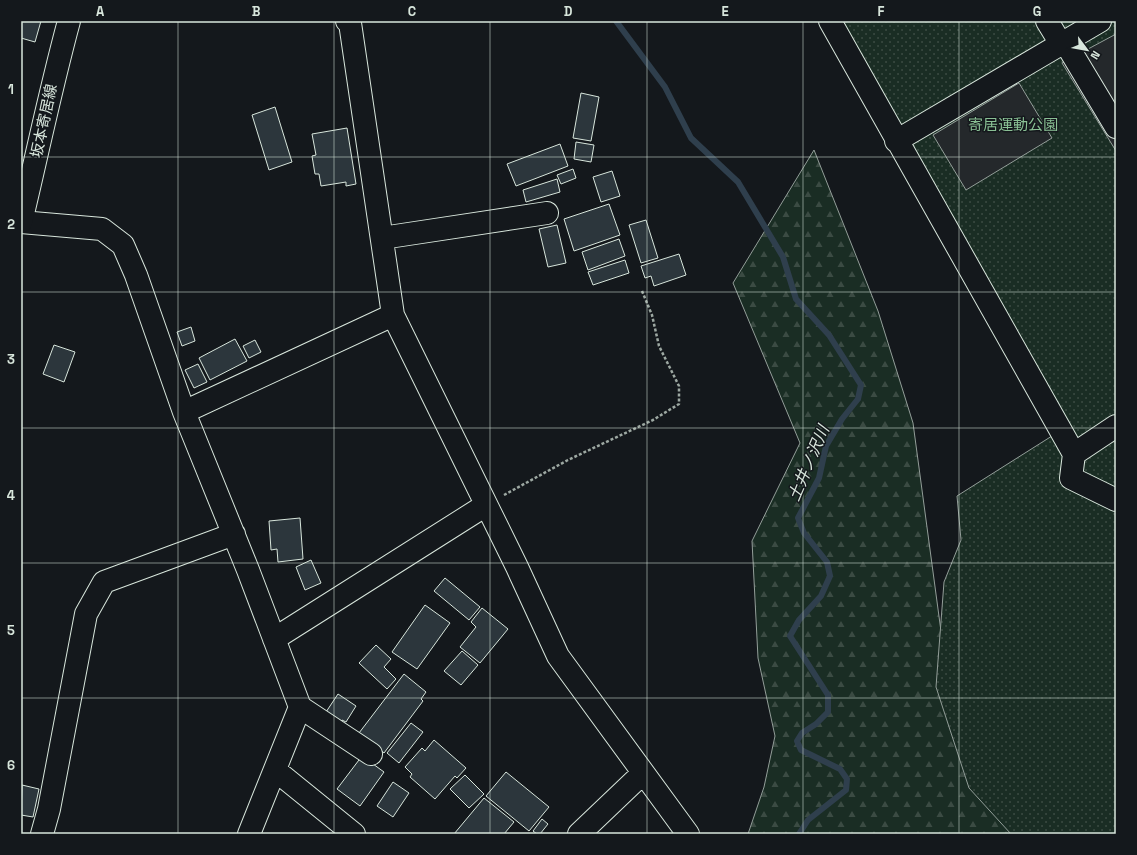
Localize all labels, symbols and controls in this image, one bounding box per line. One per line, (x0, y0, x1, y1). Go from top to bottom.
text: A (96, 3, 105, 20)
text: B (252, 3, 261, 20)
text: C (408, 3, 416, 20)
text: D (564, 3, 573, 20)
text: E (721, 3, 729, 20)
text: F (878, 3, 885, 20)
text: G (1033, 3, 1041, 20)
north arrow (1067, 30, 1107, 70)
text: N (1088, 48, 1103, 62)
text: 1 (8, 81, 14, 98)
street label: 坂本寄居線 (26, 82, 61, 160)
park label: 寄居運動公園 (968, 115, 1058, 134)
text: 2 (7, 216, 15, 233)
text: 3 (7, 351, 15, 368)
water label: 土井ノ沢川 (783, 420, 835, 504)
text: 4 (7, 487, 15, 504)
text: 5 (7, 622, 15, 639)
text: 6 (7, 757, 15, 774)

